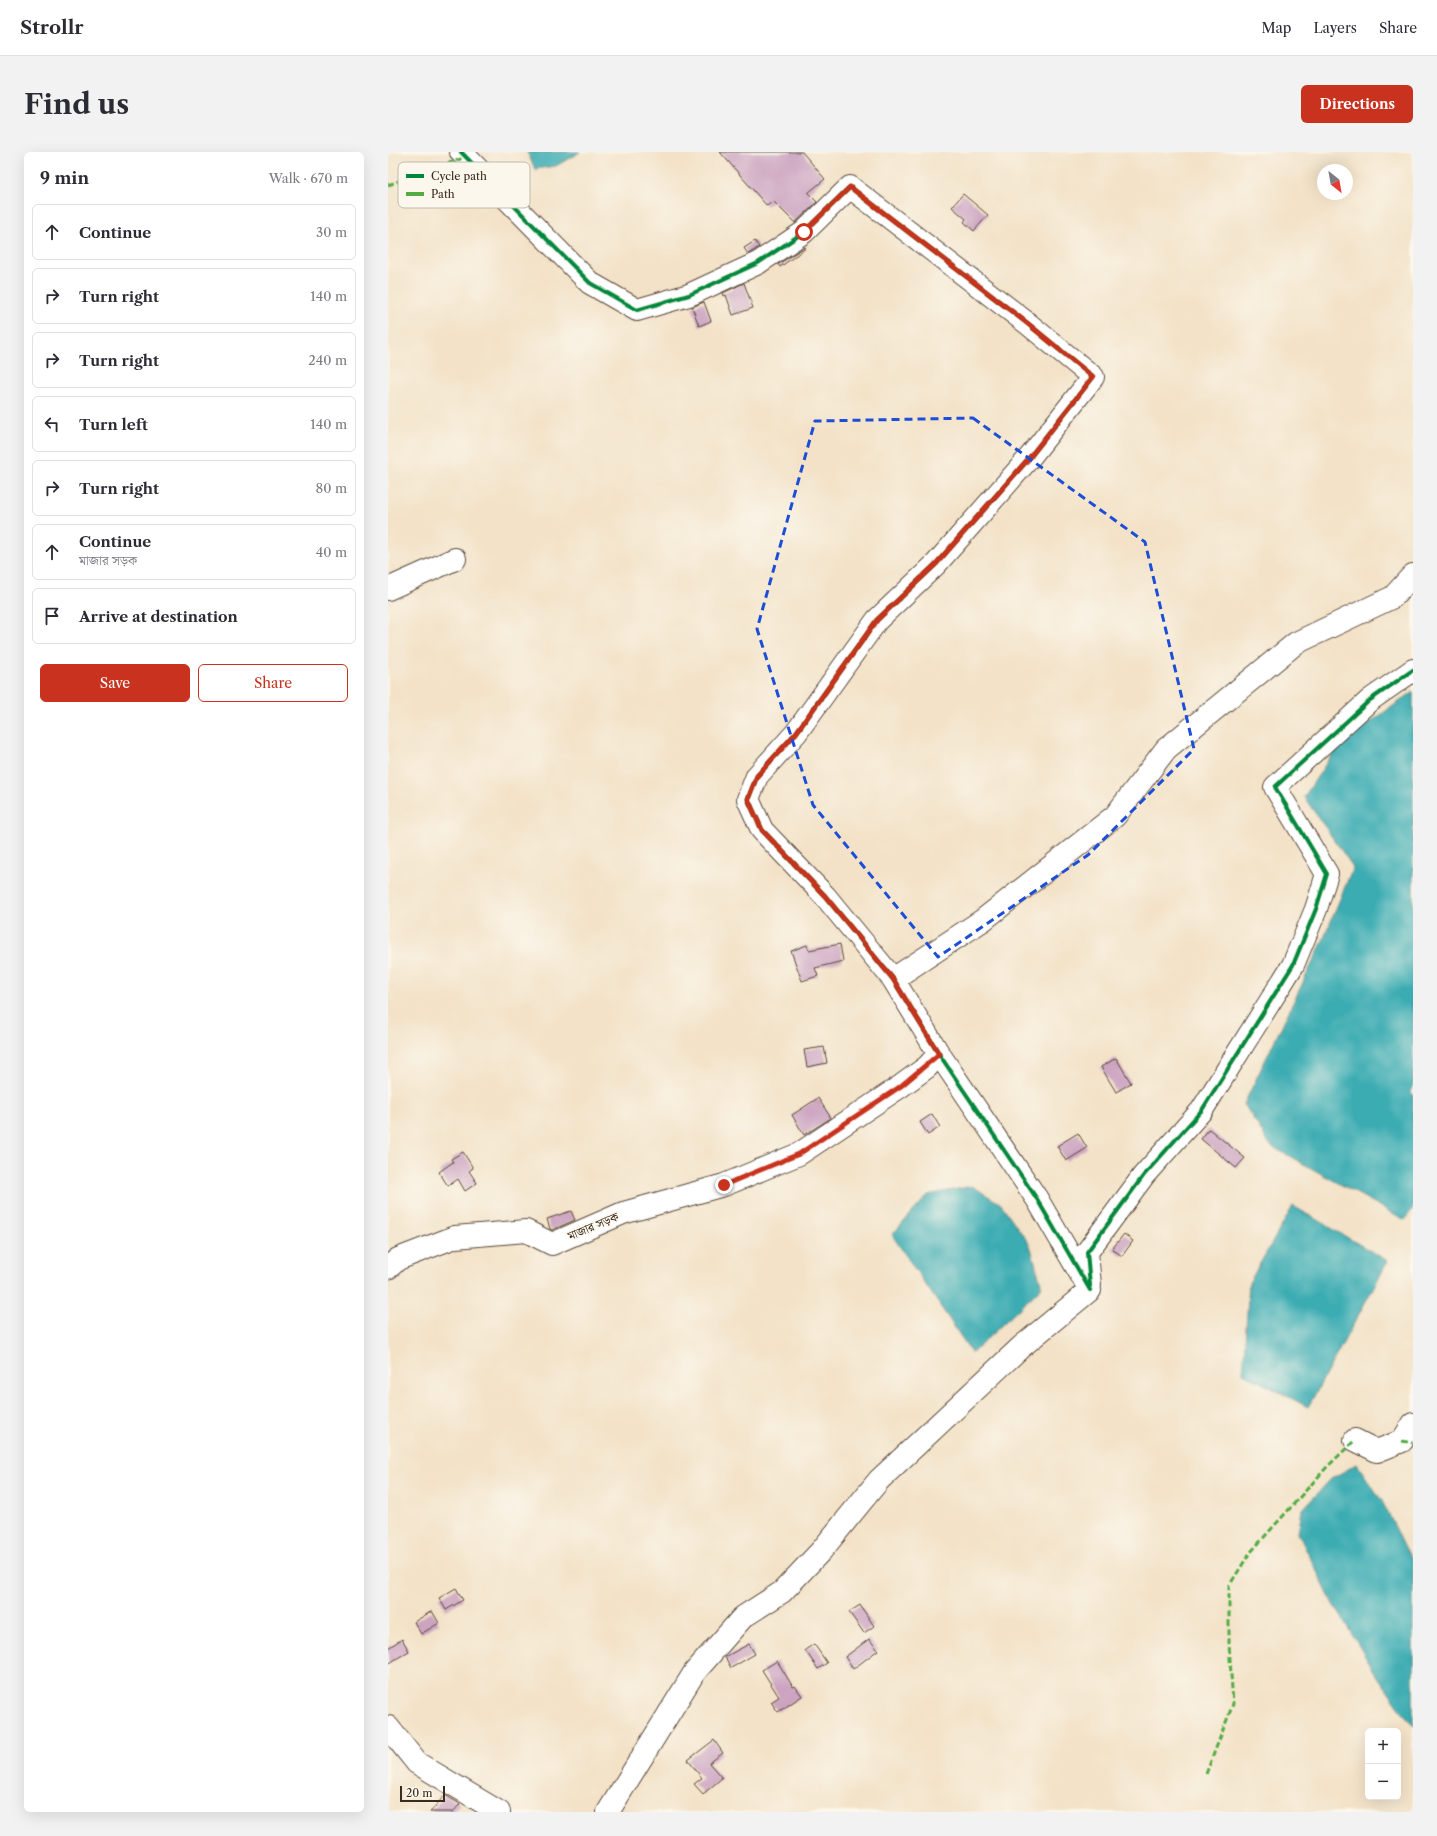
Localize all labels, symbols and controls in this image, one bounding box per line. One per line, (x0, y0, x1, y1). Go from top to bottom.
text: Strollr (20, 16, 84, 39)
text: Map (1261, 19, 1291, 37)
text: Layers (1313, 19, 1357, 37)
text: Share (1379, 19, 1417, 37)
button: Directions (1301, 85, 1413, 123)
text: Find us (24, 87, 129, 121)
legend (398, 162, 530, 208)
north arrow (1317, 164, 1353, 200)
text: 9 min (40, 168, 89, 188)
text: Cycle path (431, 169, 487, 183)
text: Walk · 670 m (269, 170, 348, 186)
text: Path (431, 187, 455, 201)
icon: ahead (41, 221, 63, 243)
text: Continue (79, 223, 151, 242)
route start (795, 223, 813, 241)
text: 30 m (316, 224, 347, 240)
icon: right (41, 285, 63, 307)
text: Turn right (79, 287, 159, 306)
text: 140 m (310, 288, 347, 304)
icon: right (41, 349, 63, 371)
text: Turn right (79, 351, 159, 370)
text: 240 m (308, 352, 347, 368)
icon: left (41, 413, 63, 435)
text: Turn left (79, 415, 148, 434)
text: 140 m (310, 416, 347, 432)
icon: right (41, 477, 63, 499)
text: Turn right (79, 479, 159, 498)
text: 80 m (315, 480, 347, 496)
text: Continue (79, 532, 151, 551)
icon: ahead (41, 541, 63, 563)
text: 40 m (316, 544, 347, 560)
text: মাজার সড়ক (79, 552, 137, 568)
icon: arrive (41, 605, 63, 627)
text: Arrive at destination (79, 607, 238, 626)
button: Save (40, 664, 190, 702)
button: Share (198, 664, 348, 702)
route end (715, 1176, 733, 1194)
street label: মাজার সড়ক (564, 1208, 621, 1244)
map controls (1365, 1728, 1401, 1800)
button: + (1365, 1728, 1401, 1764)
button: − (1365, 1764, 1401, 1800)
scale bar (400, 1784, 445, 1803)
text: 20 m (406, 1786, 432, 1800)

